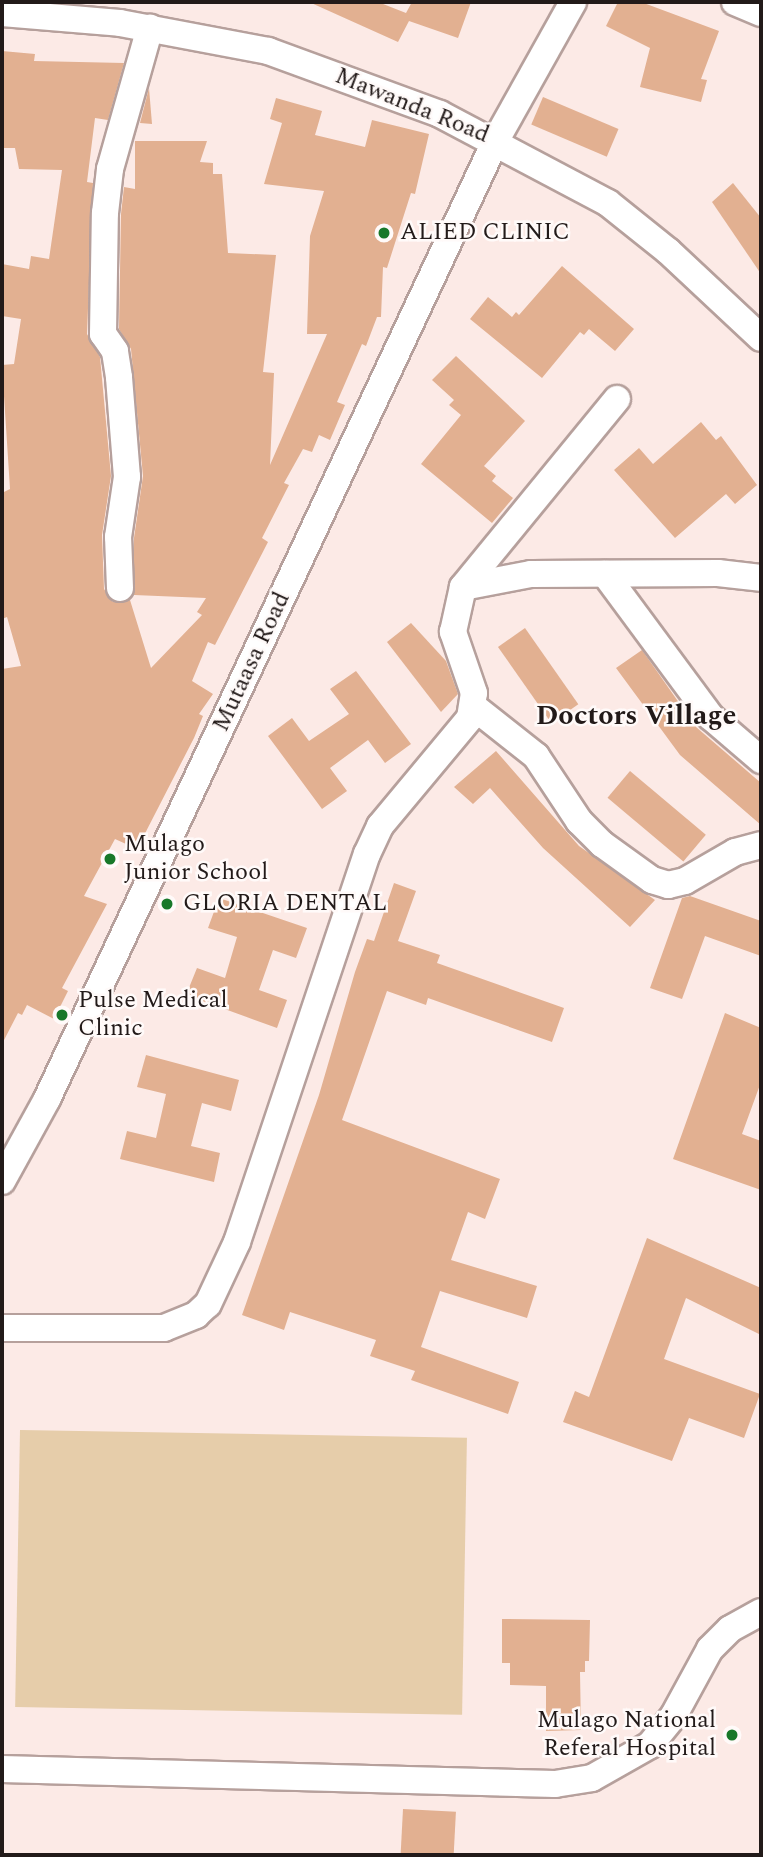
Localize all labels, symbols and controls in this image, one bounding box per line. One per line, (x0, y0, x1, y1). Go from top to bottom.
street label: Mawanda Road (331, 62, 493, 150)
place label: ALIED CLINIC (400, 219, 570, 247)
marker: ALIED CLINIC (374, 223, 394, 243)
street label: Mutaasa Road (207, 588, 297, 736)
district label: Doctors Village (536, 699, 736, 733)
place label: Mulago Junior School (124, 831, 268, 887)
marker: Mulago Junior School (102, 851, 118, 867)
place label: GLORIA DENTAL (183, 890, 387, 918)
marker: GLORIA DENTAL (157, 894, 177, 914)
place label: Pulse Medical Clinic (78, 987, 228, 1043)
marker: Pulse Medical Clinic (52, 1005, 72, 1025)
place label: Mulago National Referal Hospital (537, 1707, 716, 1763)
marker: Mulago National Referal Hospital (722, 1725, 742, 1745)

